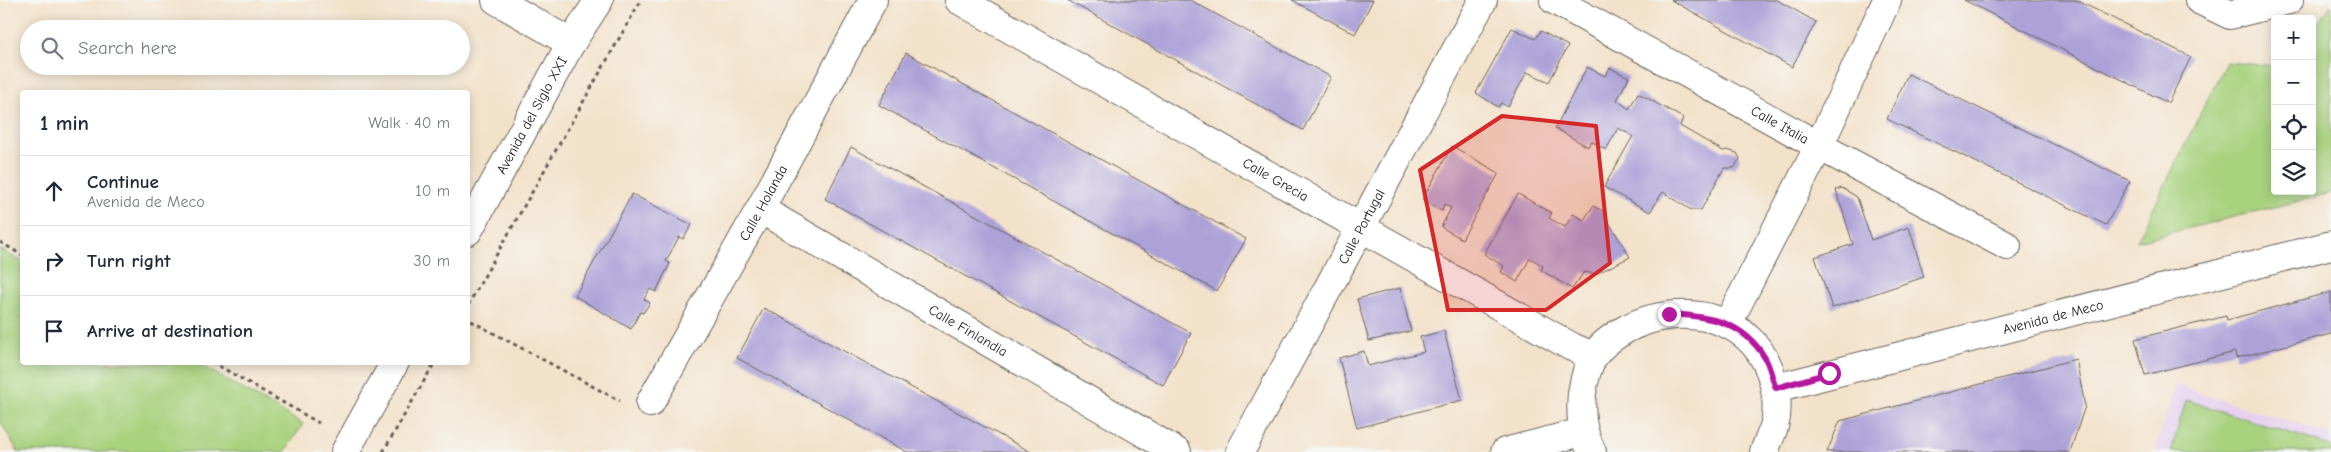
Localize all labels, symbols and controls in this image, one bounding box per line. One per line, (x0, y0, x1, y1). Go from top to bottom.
map controls (2271, 15, 2316, 195)
button: + (2271, 15, 2316, 60)
search box (20, 20, 470, 75)
icon: search (38, 34, 66, 62)
text: Search here (78, 37, 177, 59)
street label: Avenida del Siglo XXI (492, 54, 570, 177)
button: − (2271, 60, 2316, 105)
street label: Calle Italia (1748, 102, 1812, 147)
button: locate (2271, 105, 2316, 150)
text: 1 min (40, 111, 89, 135)
text: Walk · 40 m (368, 114, 450, 132)
button: layers (2271, 150, 2316, 195)
street label: Calle Grecia (1240, 154, 1312, 205)
street label: Calle Holanda (735, 162, 791, 244)
text: Continue (87, 171, 159, 193)
icon: ahead (40, 177, 68, 205)
text: 10 m (415, 182, 450, 200)
street label: Calle Portugal (1334, 186, 1388, 267)
text: Avenida de Meco (87, 193, 205, 211)
icon: right (40, 247, 68, 275)
text: Turn right (87, 250, 171, 272)
text: 30 m (414, 252, 450, 270)
street label: Avenida de Meco (2001, 296, 2105, 338)
street label: Calle Finlandia (926, 301, 1011, 360)
route end (1658, 303, 1681, 326)
icon: arrive (40, 317, 68, 345)
text: Arrive at destination (87, 320, 253, 342)
route start (1818, 362, 1841, 385)

